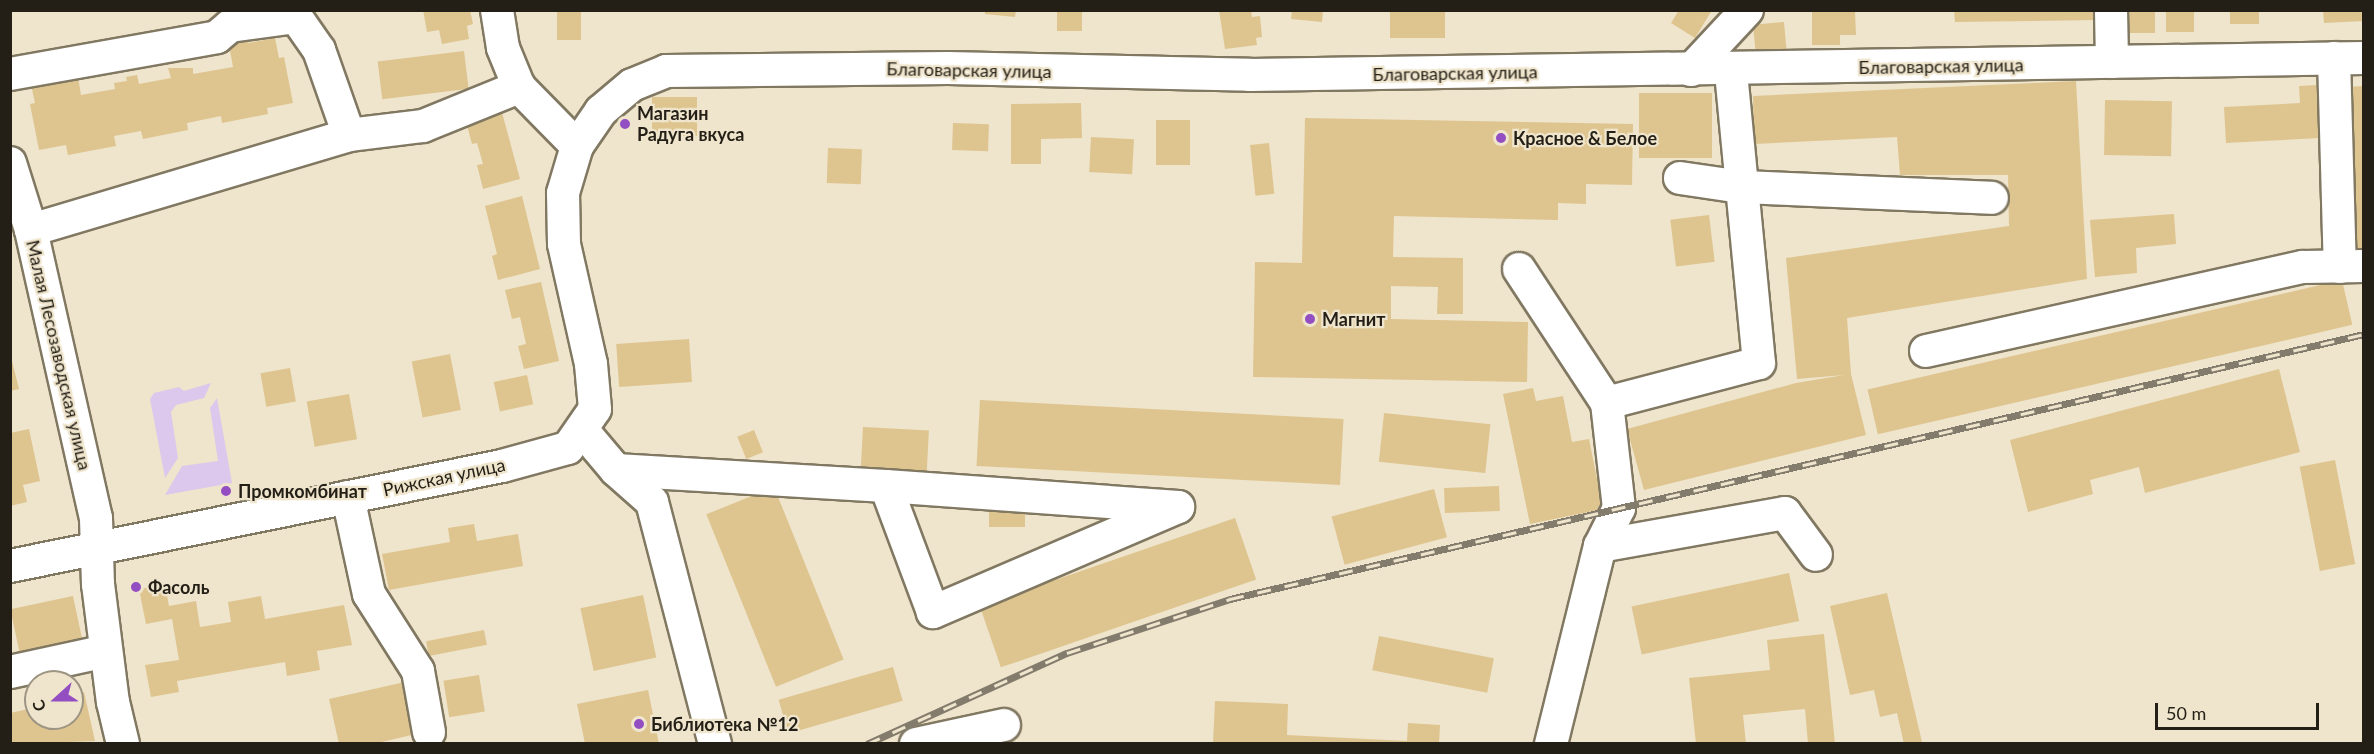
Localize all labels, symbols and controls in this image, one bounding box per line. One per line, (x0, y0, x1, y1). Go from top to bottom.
street label: Благоварская улица (1858, 54, 2024, 78)
street label: Благоварская улица (886, 58, 1052, 82)
street label: Благоварская улица (1372, 61, 1538, 85)
place label: Магазин Радуга вкуса (637, 103, 744, 146)
marker: Магазин Радуга вкуса (618, 117, 632, 131)
place label: Красное & Белое (1513, 127, 1657, 149)
marker: Красное & Белое (1494, 131, 1508, 145)
street label: Малая Лесозаводская улица (22, 238, 96, 472)
place label: Магнит (1322, 308, 1385, 330)
marker: Магнит (1303, 312, 1317, 326)
street label: Рижская улица (381, 454, 507, 500)
place label: Промкомбинат (238, 480, 367, 502)
marker: Промкомбинат (219, 484, 233, 498)
place label: Фасоль (148, 576, 209, 598)
marker: Фасоль (129, 580, 143, 594)
north arrow (24, 670, 84, 730)
scale bar (2158, 691, 2322, 729)
text: С (28, 698, 49, 714)
text: 50 m (2166, 702, 2206, 724)
place label: Библиотека №12 (651, 713, 798, 735)
marker: Библиотека №12 (632, 717, 646, 731)

